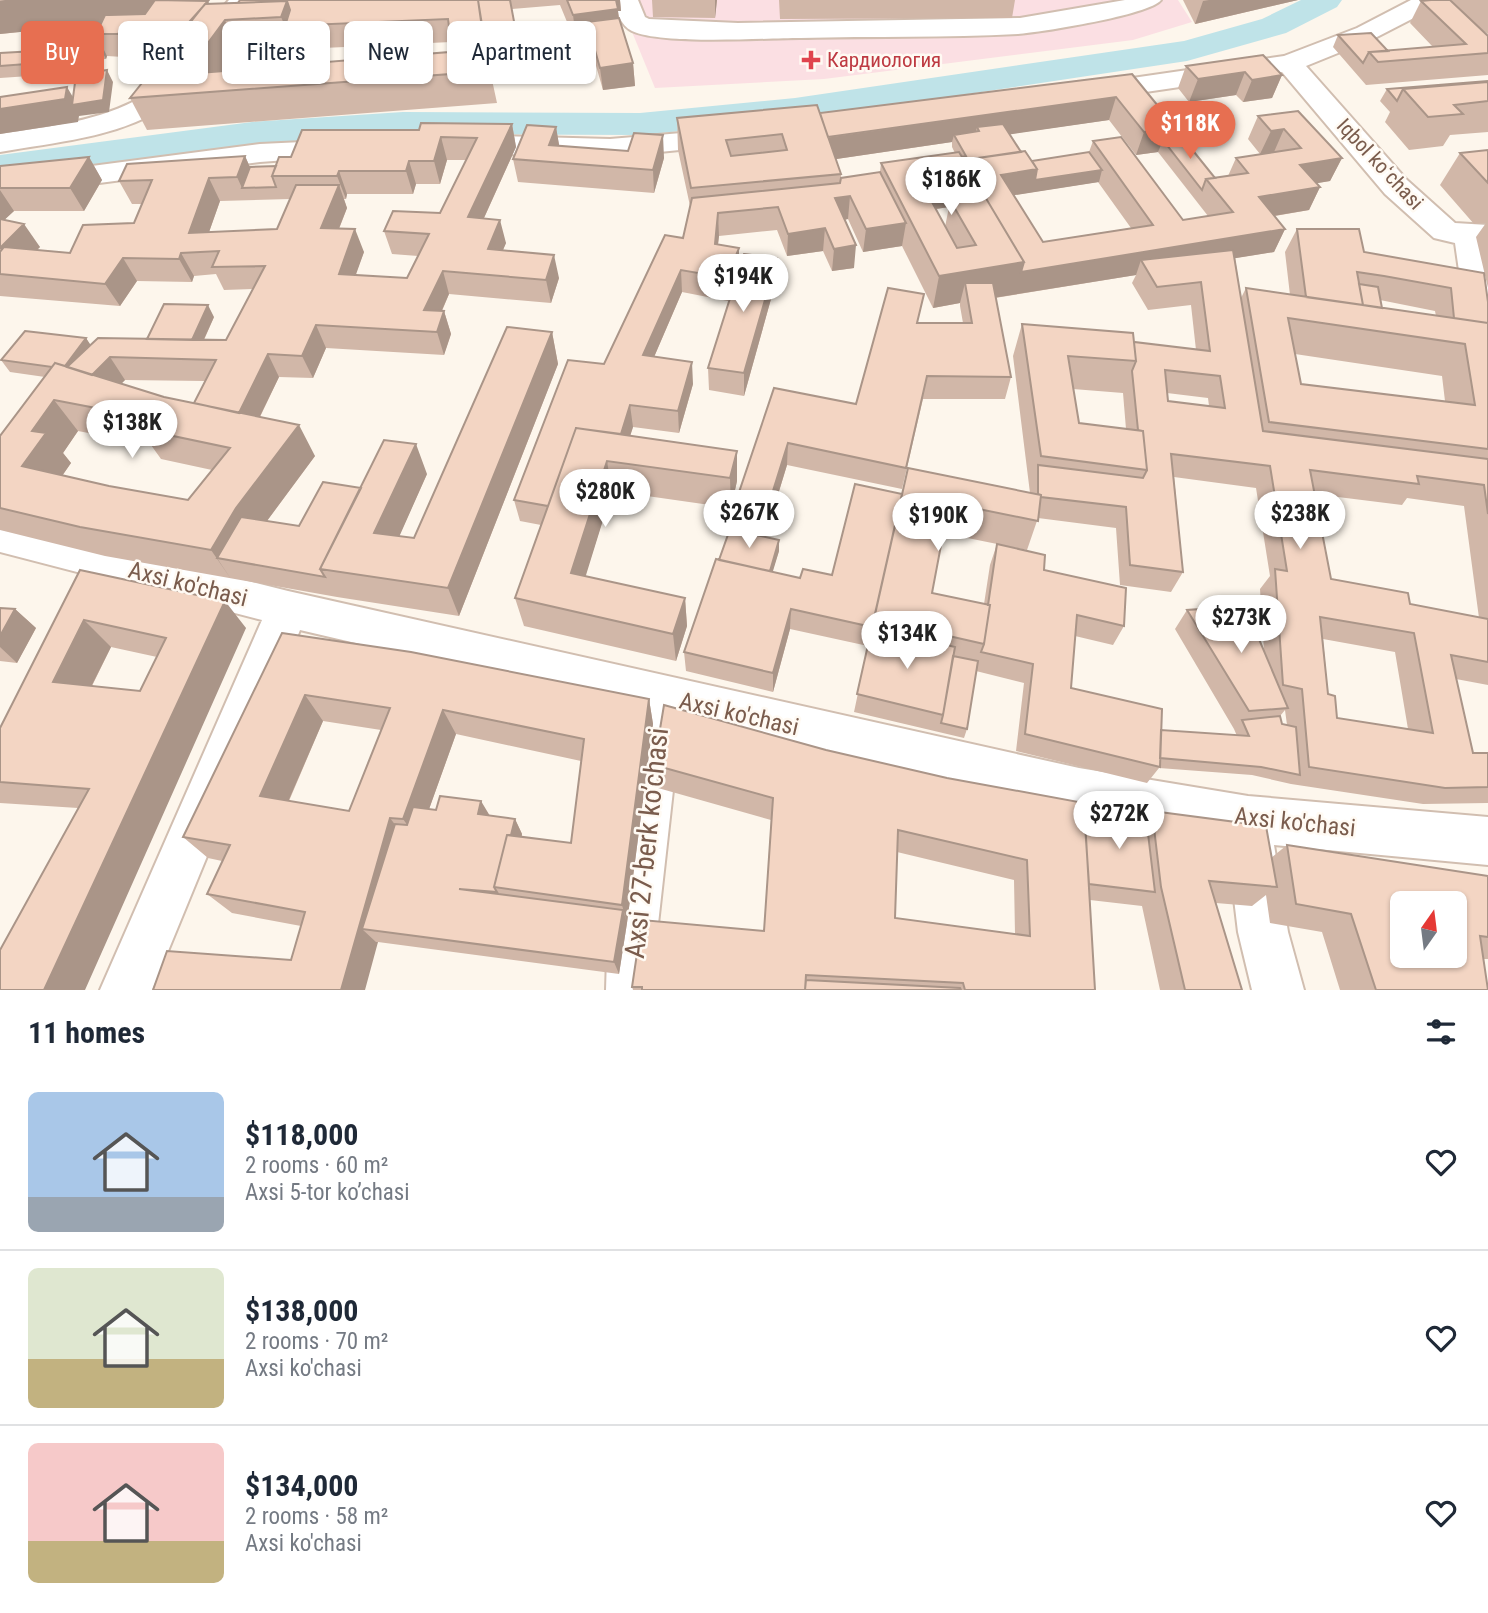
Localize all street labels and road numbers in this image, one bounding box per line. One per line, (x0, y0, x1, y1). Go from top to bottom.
street label: Iqbol koʻchasi (1332, 114, 1428, 214)
street label: Axsi ko'chasi (126, 556, 250, 612)
street label: Axsi ko'chasi (677, 687, 801, 741)
street label: Аxsi 27-berk koʼchasi (618, 726, 675, 960)
street label: Axsi ko'chasi (1233, 802, 1357, 842)

